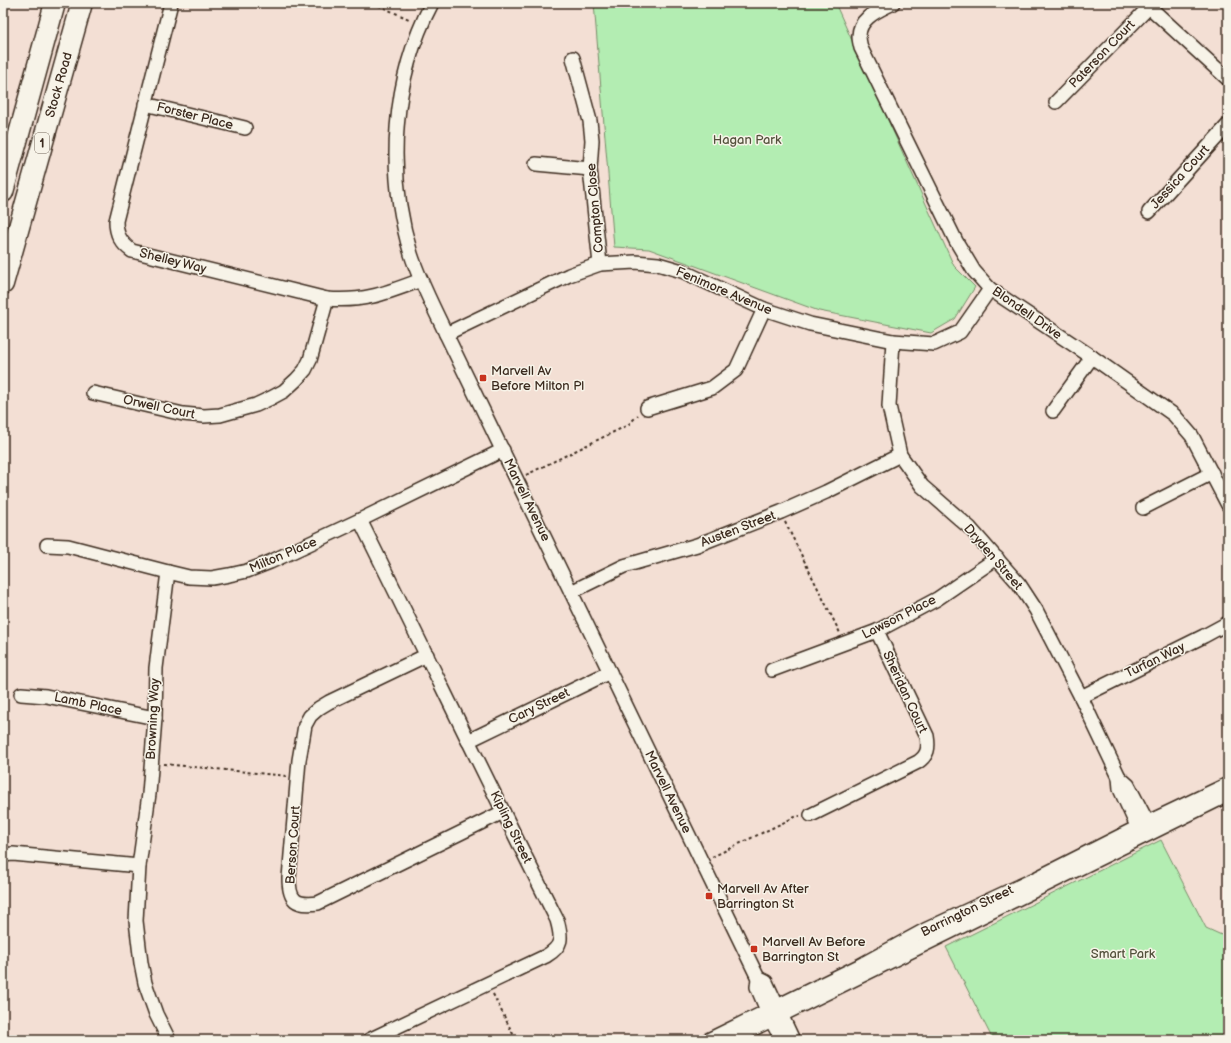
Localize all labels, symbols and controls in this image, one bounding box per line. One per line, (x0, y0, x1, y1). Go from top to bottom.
street label: Paterson Court (1066, 17, 1138, 91)
street label: Stock Road (42, 51, 76, 119)
street label: Forster Place (155, 99, 235, 133)
park label: Hagan Park (713, 132, 782, 148)
road number: 1 (35, 133, 49, 153)
street label: Jessica Court (1147, 142, 1213, 212)
street label: Compton Close (583, 162, 607, 254)
street label: Shelley Way (138, 245, 208, 277)
street label: Fenimore Avenue (674, 264, 775, 319)
street label: Blondell Drive (989, 283, 1065, 343)
place label: Marvell Av Before Milton Pl (491, 363, 584, 394)
marker: Marvell Av Before Milton Pl (478, 373, 488, 383)
street label: Orwell Court (122, 392, 196, 422)
street label: Marvell Avenue (500, 456, 554, 544)
street label: Austen Street (698, 507, 778, 551)
street label: Dryden Street (960, 521, 1026, 593)
street label: Milton Place (247, 533, 320, 576)
street label: Lawson Place (859, 591, 939, 642)
street label: Turfan Way (1123, 639, 1188, 681)
street label: Sheridan Court (879, 648, 931, 736)
street label: Browning Way (143, 678, 163, 760)
street label: Cary Street (506, 684, 572, 728)
street label: Lamb Place (53, 689, 124, 719)
street label: Marvell Avenue (641, 748, 695, 836)
street label: Kipling Street (487, 788, 535, 866)
street label: Berson Court (282, 805, 304, 885)
place label: Marvell Av After Barrington St (717, 881, 809, 912)
street label: Barrington Street (918, 882, 1016, 940)
marker: Marvell Av After Barrington St (704, 891, 714, 901)
place label: Marvell Av Before Barrington St (762, 934, 866, 965)
marker: Marvell Av Before Barrington St (749, 944, 759, 954)
park label: Smart Park (1091, 946, 1156, 962)

